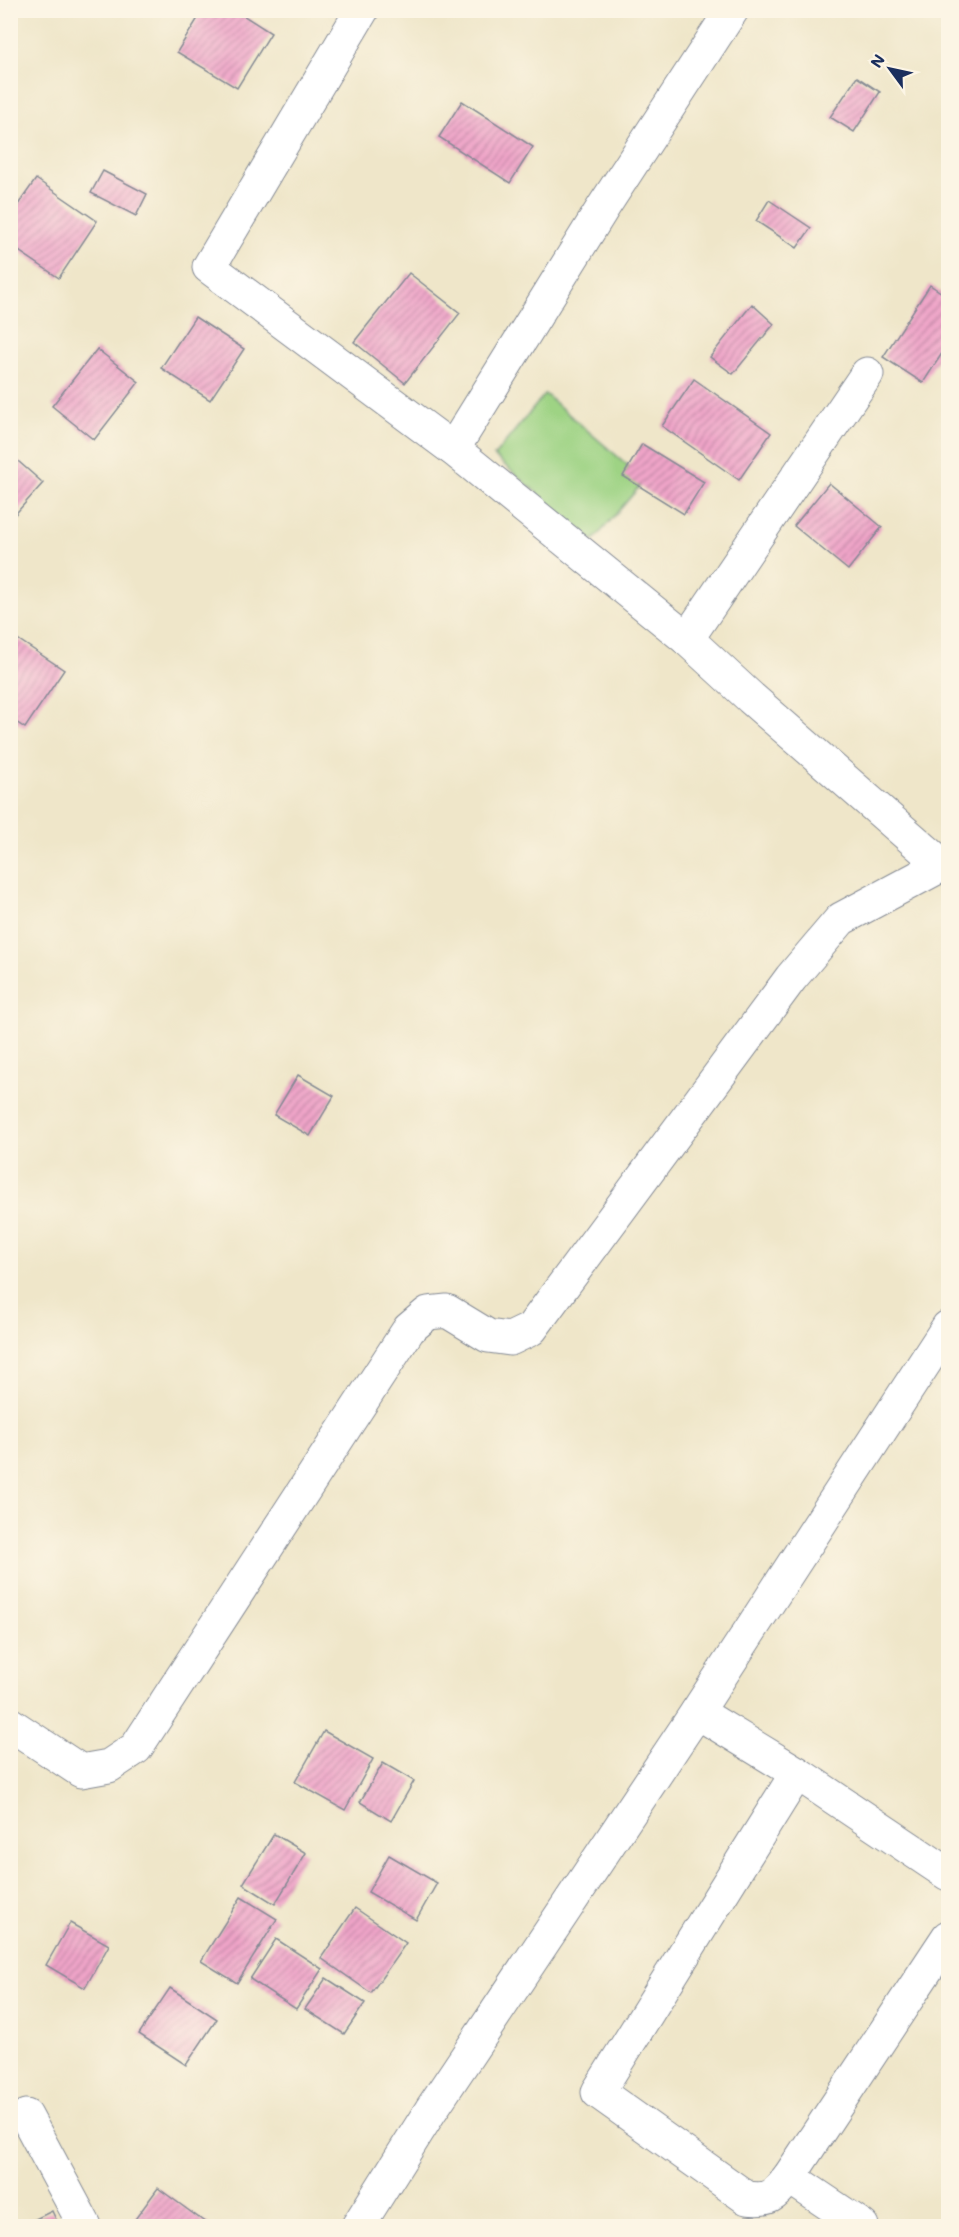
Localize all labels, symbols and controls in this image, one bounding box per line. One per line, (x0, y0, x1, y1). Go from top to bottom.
north arrow (860, 39, 920, 99)
text: N (865, 50, 889, 71)

